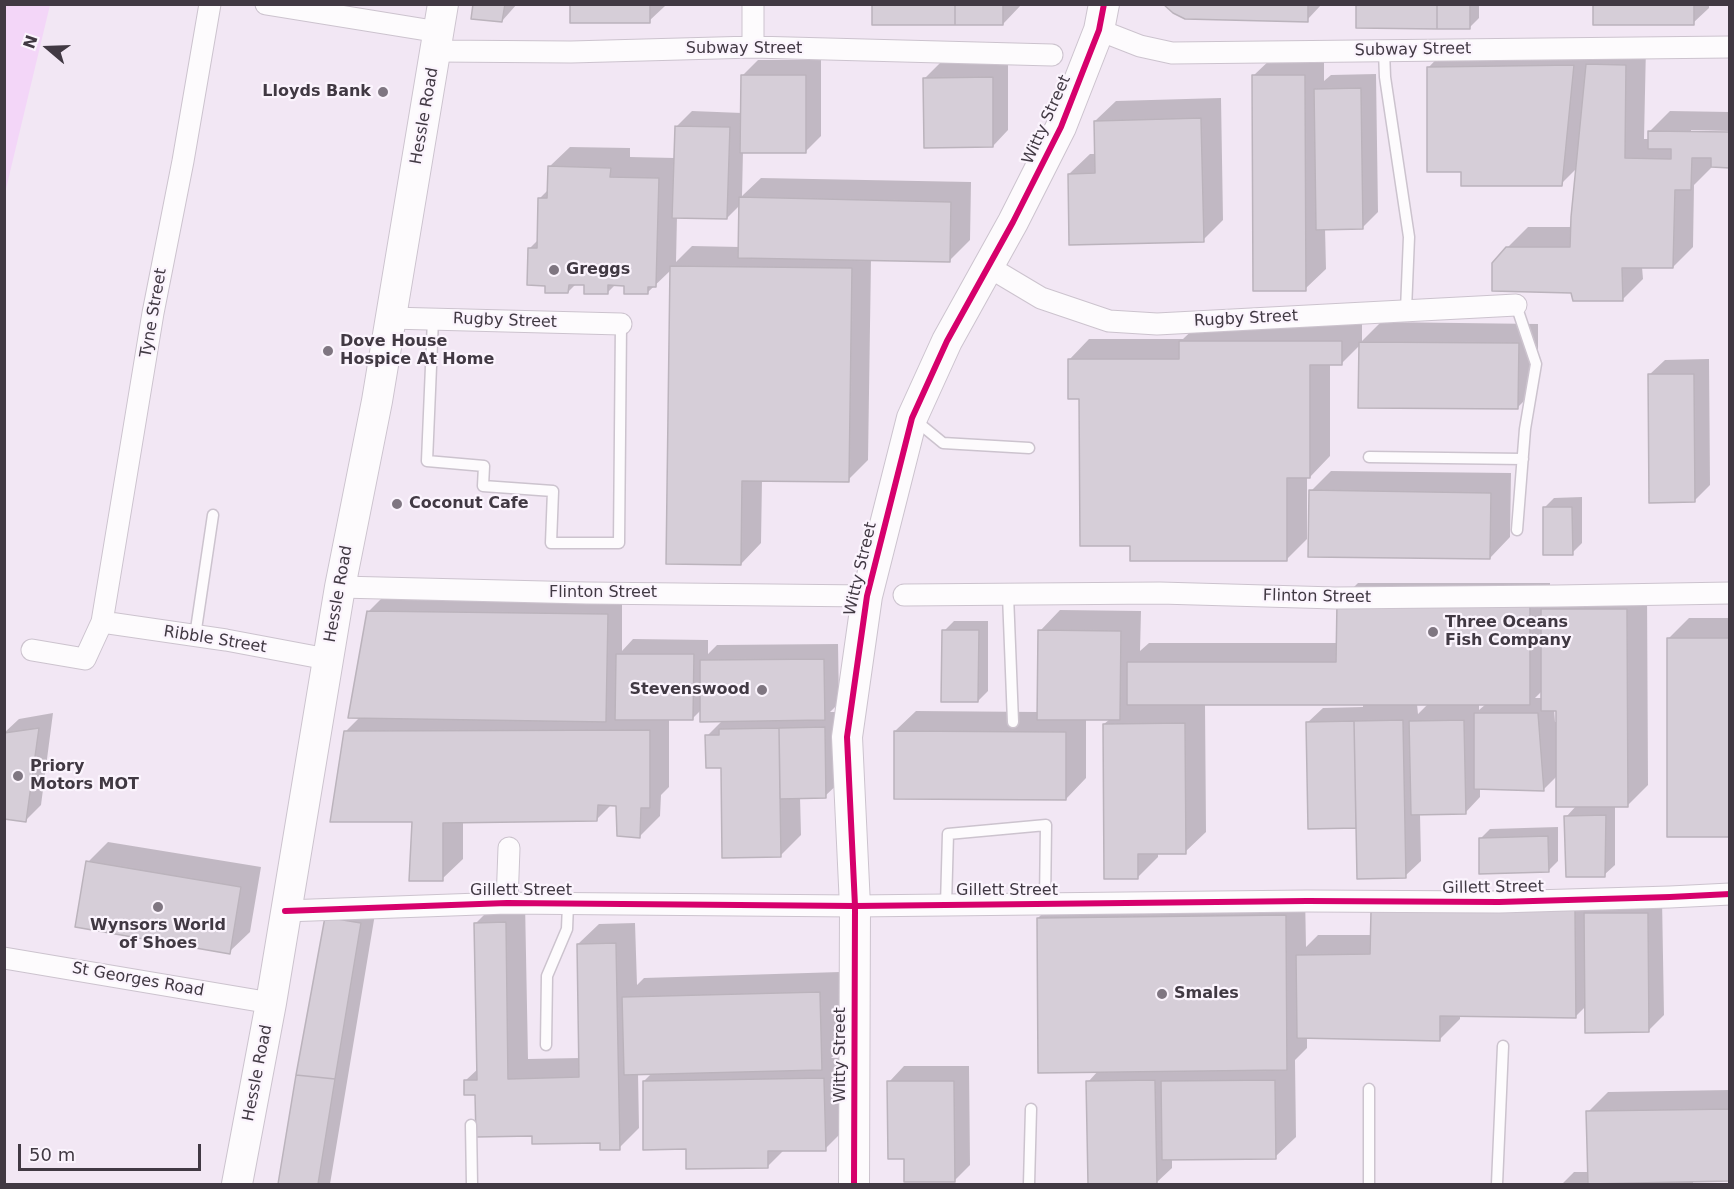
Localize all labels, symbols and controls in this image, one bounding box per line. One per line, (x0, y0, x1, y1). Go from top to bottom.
north arrow (18, 18, 78, 78)
text: N (19, 33, 42, 51)
street label: Subway Street (686, 39, 802, 59)
street label: Subway Street (1355, 39, 1471, 61)
street label: Hessle Road (407, 66, 443, 166)
street label: Witty Street (1019, 72, 1075, 168)
place label: Lloyds Bank (262, 82, 371, 102)
marker: Lloyds Bank (376, 85, 390, 99)
place label: Greggs (566, 260, 630, 280)
marker: Greggs (547, 263, 561, 277)
street label: Tyne Street (137, 267, 171, 359)
street label: Rugby Street (1194, 307, 1298, 331)
street label: Rugby Street (453, 310, 557, 332)
place label: Dove House Hospice At Home (340, 332, 494, 370)
marker: Dove House Hospice At Home (321, 344, 335, 358)
place label: Coconut Cafe (409, 494, 529, 514)
marker: Coconut Cafe (390, 497, 404, 511)
street label: Witty Street (841, 520, 881, 618)
street label: Hessle Road (321, 544, 357, 644)
street label: Flinton Street (549, 583, 657, 603)
street label: Flinton Street (1263, 586, 1371, 608)
place label: Three Oceans Fish Company (1445, 613, 1571, 651)
street label: Ribble Street (162, 622, 268, 658)
marker: Three Oceans Fish Company (1426, 625, 1440, 639)
place label: Stevenswood (630, 680, 750, 700)
marker: Stevenswood (755, 683, 769, 697)
place label: Priory Motors MOT (30, 757, 139, 795)
marker: Priory Motors MOT (11, 769, 25, 783)
street label: Gillett Street (1442, 878, 1544, 898)
street label: Gillett Street (470, 881, 572, 901)
street label: Gillett Street (956, 881, 1058, 901)
marker: Wynsors World of Shoes (151, 900, 165, 914)
place label: Wynsors World of Shoes (90, 916, 226, 954)
street label: St Georges Road (71, 959, 205, 1001)
place label: Smales (1174, 984, 1239, 1004)
marker: Smales (1155, 987, 1169, 1001)
street label: Witty Street (831, 1007, 851, 1103)
street label: Hessle Road (239, 1023, 277, 1123)
scale bar (21, 1132, 204, 1170)
text: 50 m (29, 1144, 75, 1165)

